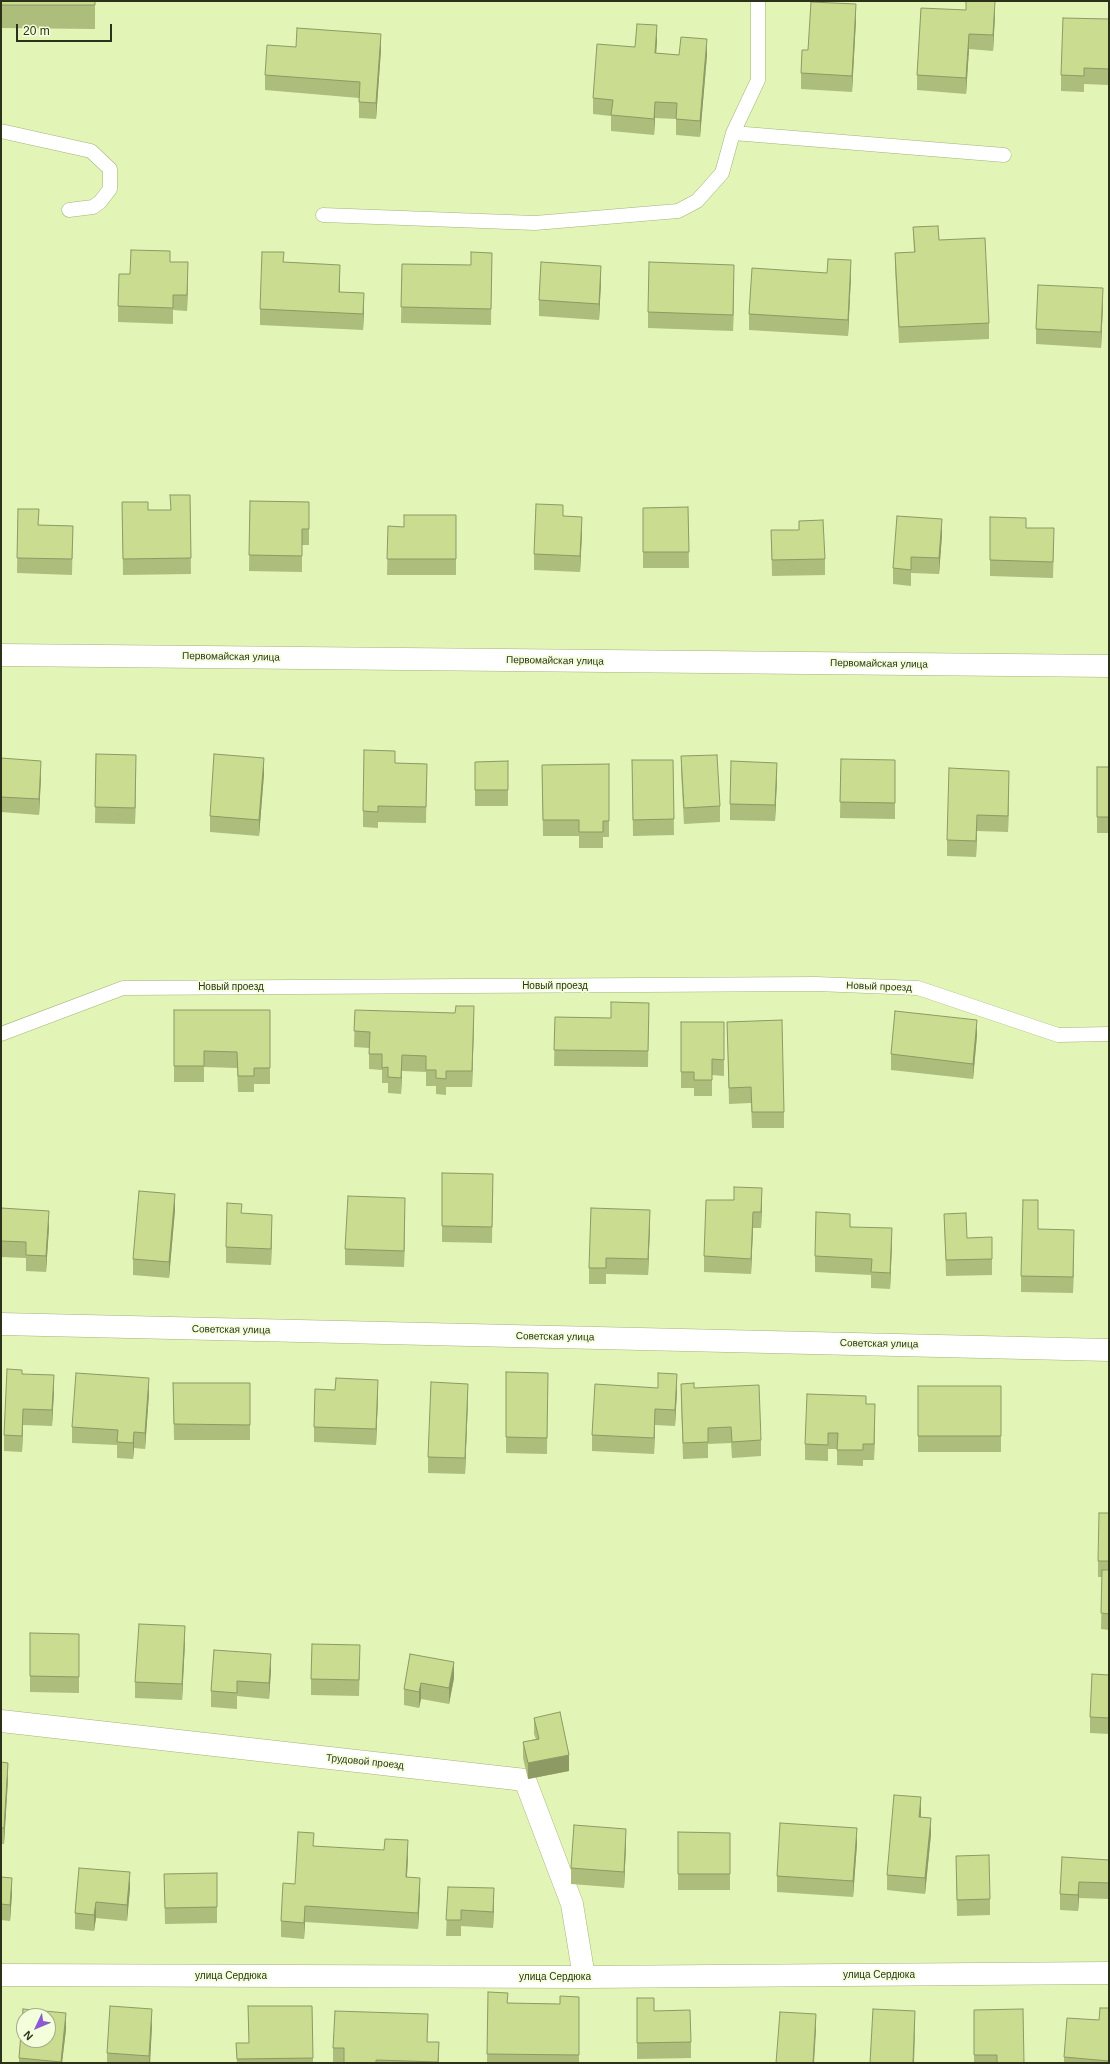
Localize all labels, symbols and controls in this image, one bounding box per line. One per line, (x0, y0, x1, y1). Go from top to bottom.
scale bar (18, 16, 114, 42)
text: 20 m (23, 24, 50, 38)
street label: Первомайская улица (182, 650, 280, 664)
street label: Первомайская улица (506, 654, 604, 668)
street label: Первомайская улица (830, 657, 928, 671)
street label: Новый проезд (522, 980, 588, 992)
street label: Новый проезд (846, 980, 912, 994)
street label: Новый проезд (198, 981, 264, 993)
street label: Советская улица (192, 1323, 270, 1337)
street label: Советская улица (516, 1330, 594, 1344)
street label: Советская улица (840, 1337, 918, 1351)
street label: Трудовой проезд (325, 1752, 405, 1772)
street label: улица Сердюка (843, 1969, 915, 1981)
street label: улица Сердюка (195, 1970, 267, 1982)
street label: улица Сердюка (519, 1971, 591, 1983)
north arrow (16, 2008, 56, 2048)
text: N (21, 2029, 35, 2043)

